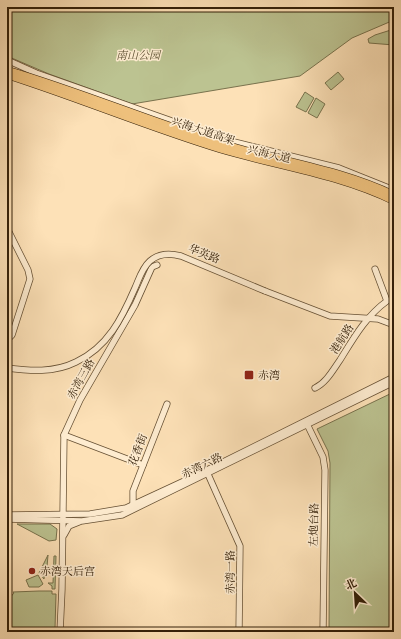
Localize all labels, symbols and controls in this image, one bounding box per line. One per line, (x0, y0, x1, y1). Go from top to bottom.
park label: 南山公园 (116, 49, 162, 62)
street label: 兴海大道高架 (170, 115, 236, 147)
street label: 兴海大道 (246, 143, 292, 165)
street label: 华英路 (186, 242, 222, 266)
street label: 港航路 (328, 322, 356, 356)
street label: 赤湾三路 (65, 357, 97, 401)
marker: 赤湾 (243, 369, 255, 381)
place label: 赤湾 (258, 369, 280, 382)
street label: 花香街 (126, 432, 150, 468)
street label: 赤湾六路 (179, 451, 225, 481)
street label: 左炮台路 (307, 503, 321, 547)
street label: 赤湾一路 (224, 550, 237, 594)
place label: 赤湾天后宫 (40, 565, 95, 578)
marker: 赤湾天后宫 (27, 566, 37, 576)
north arrow (335, 573, 375, 613)
text: 北 (343, 576, 359, 593)

